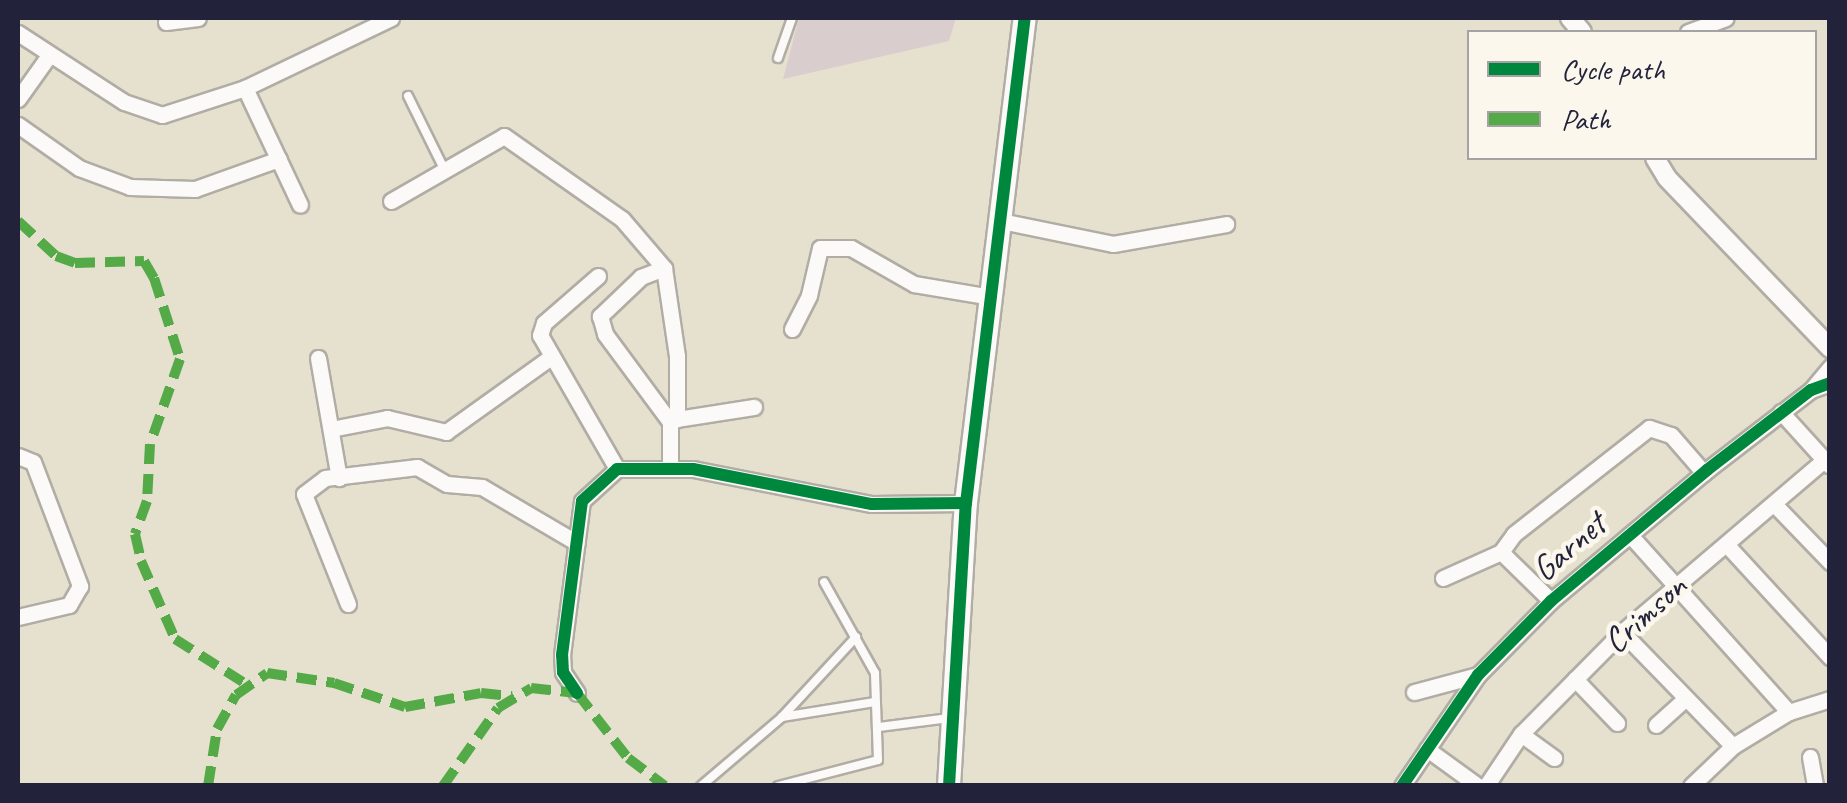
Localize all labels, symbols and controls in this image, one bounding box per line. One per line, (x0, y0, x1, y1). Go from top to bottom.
legend (1467, 30, 1817, 160)
text: Cycle path (1561, 50, 1665, 88)
text: Path (1561, 100, 1610, 138)
street label: Garnet (1524, 504, 1614, 590)
street label: Crimson (1595, 566, 1695, 662)

